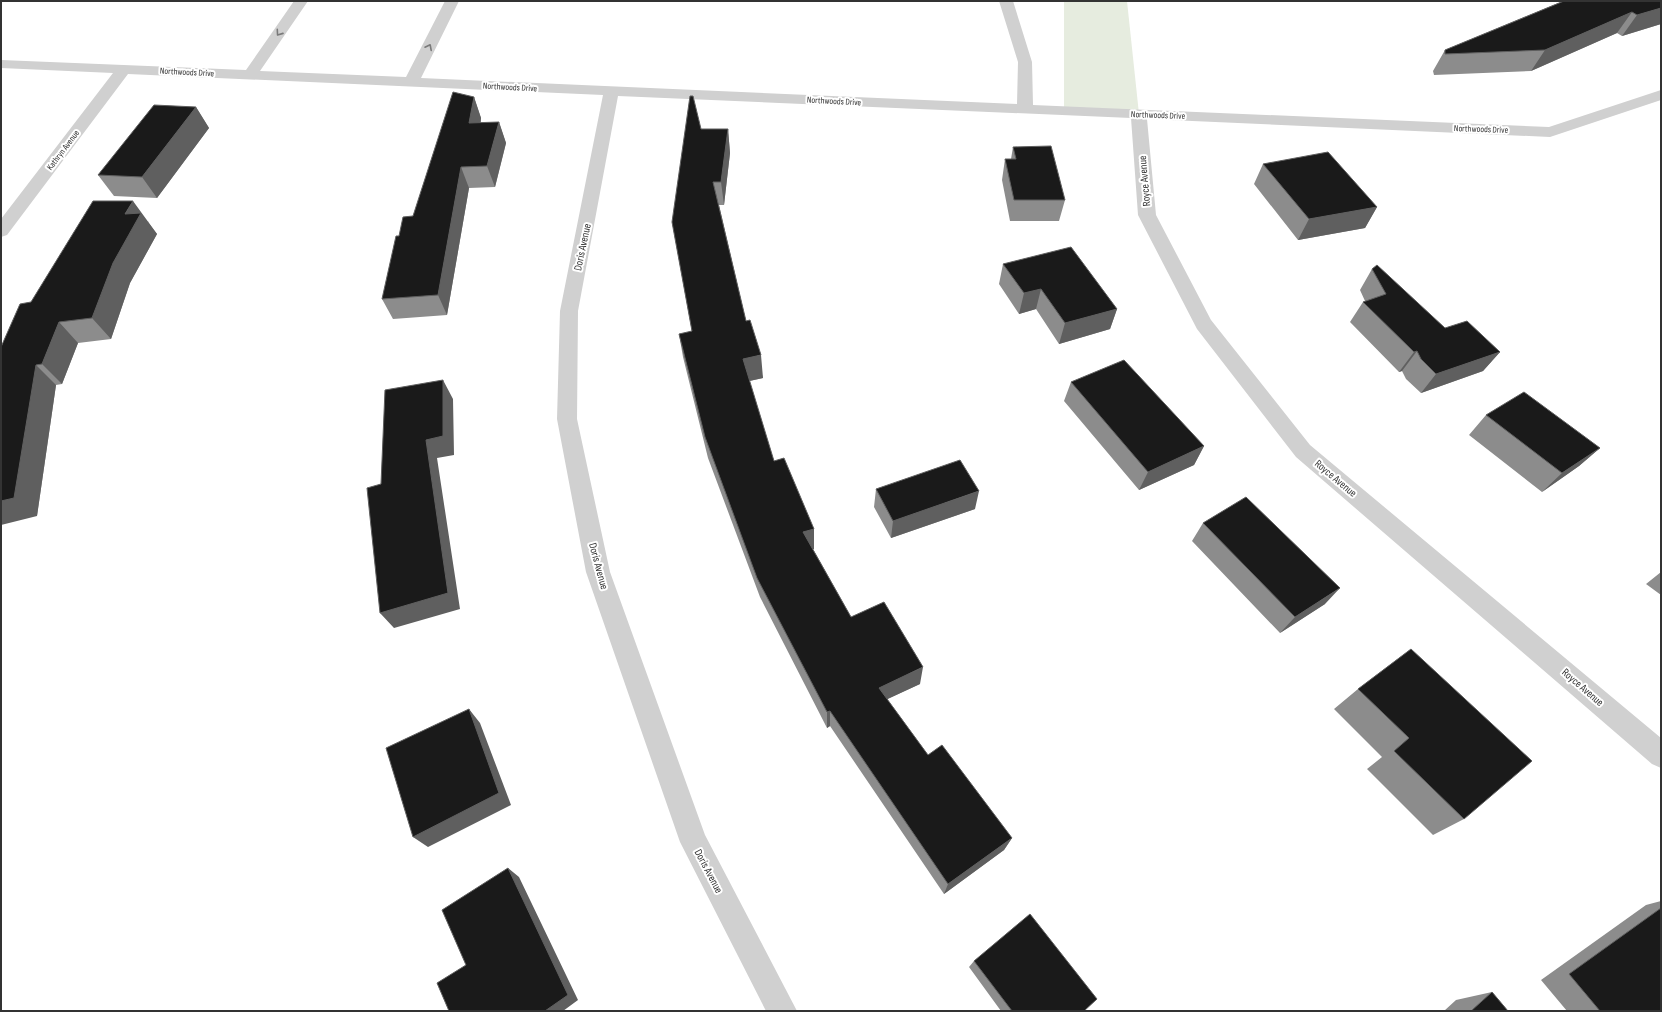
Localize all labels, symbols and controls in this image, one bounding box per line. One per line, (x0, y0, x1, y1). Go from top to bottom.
one-way arrow (276, 29, 284, 36)
one-way arrow (424, 44, 432, 52)
street label: Northwoods Drive (160, 66, 215, 79)
street label: Northwoods Drive (483, 81, 538, 94)
street label: Northwoods Drive (807, 95, 862, 108)
street label: Northwoods Drive (1131, 109, 1186, 122)
street label: Northwoods Drive (1454, 123, 1509, 136)
street label: Kathryn Avenue (45, 128, 82, 173)
street label: Royce Avenue (1136, 155, 1153, 207)
street label: Doris Avenue (571, 222, 594, 272)
street label: Royce Avenue (1312, 457, 1359, 500)
street label: Doris Avenue (586, 541, 611, 591)
street label: Royce Avenue (1559, 666, 1606, 709)
street label: Doris Avenue (692, 847, 726, 895)

